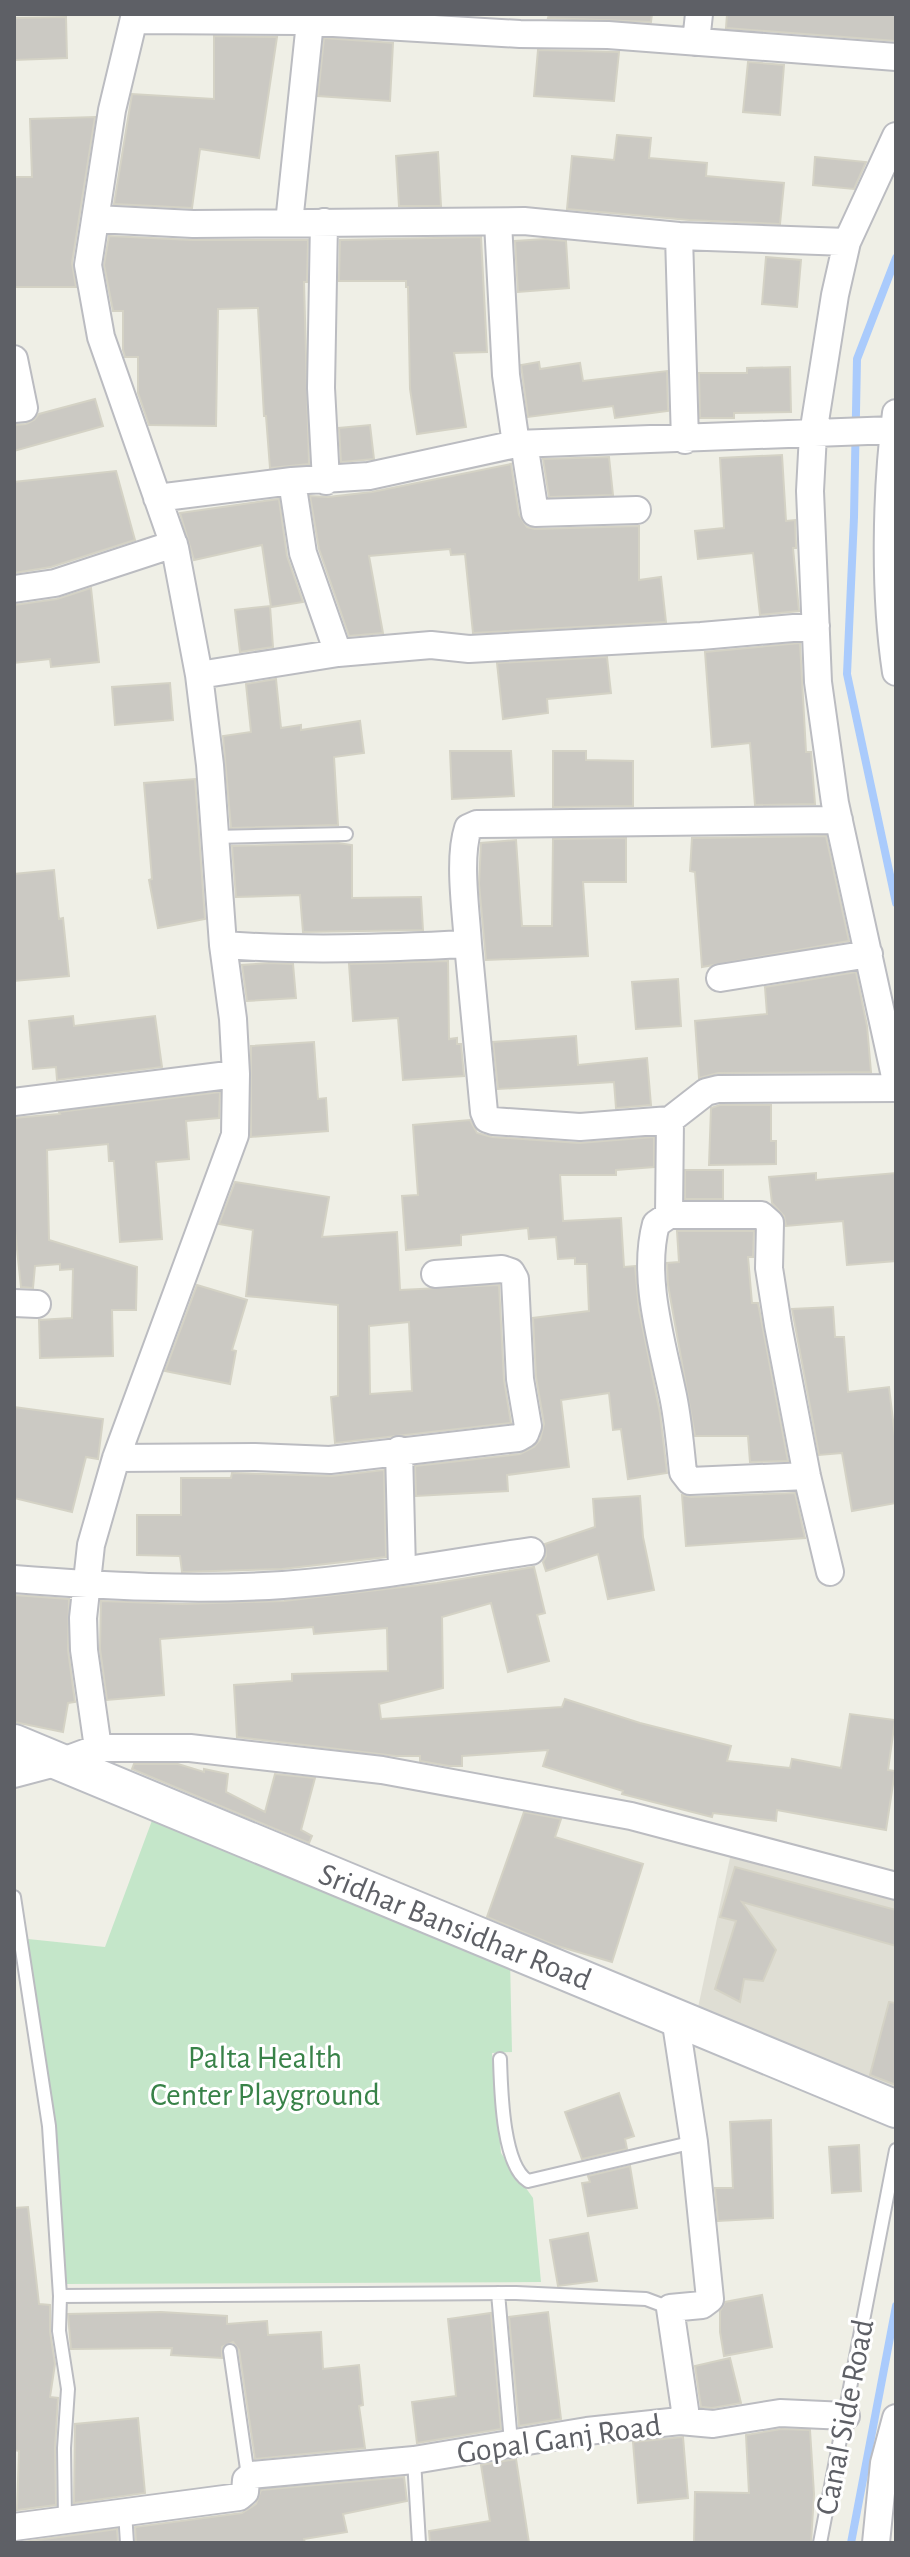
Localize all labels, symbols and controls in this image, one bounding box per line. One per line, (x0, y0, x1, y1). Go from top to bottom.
street label: Sridhar Bansidhar Road (314, 1858, 596, 1996)
park label: Palta Health Center Playground (150, 2042, 380, 2111)
street label: Canal Side Road (810, 2316, 880, 2518)
street label: Gopal Ganj Road (455, 2409, 663, 2469)

